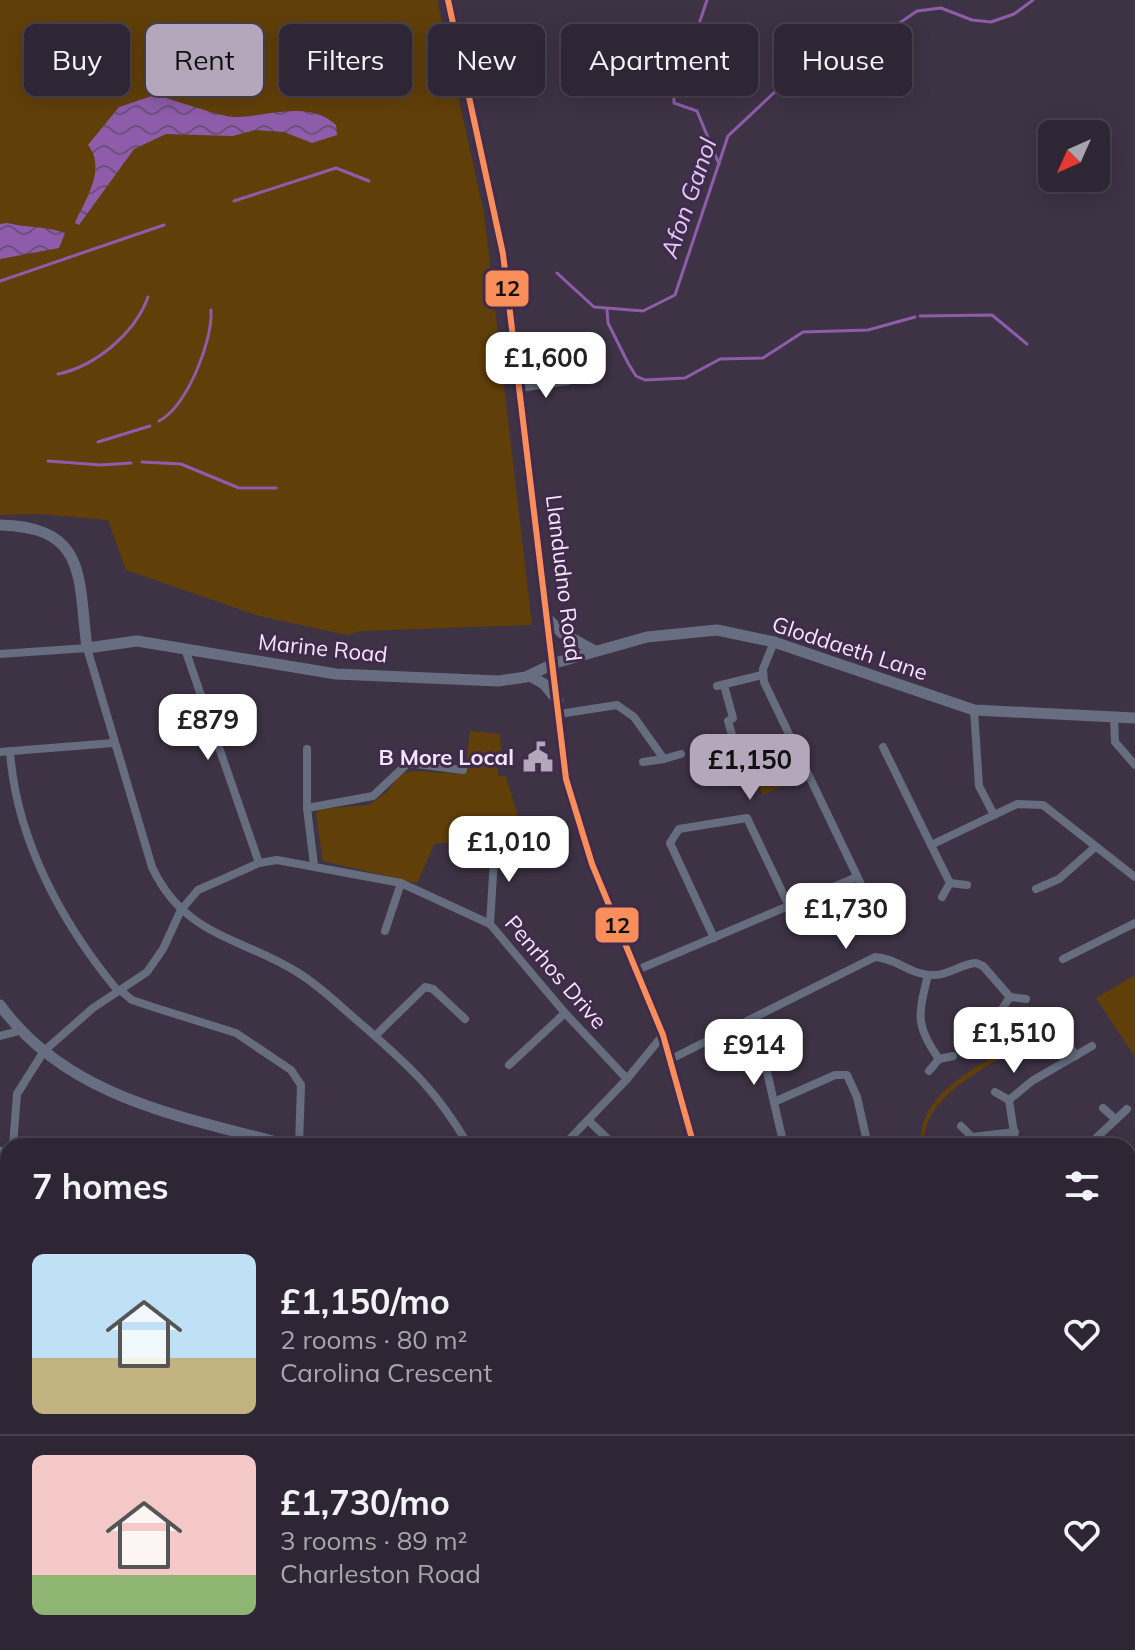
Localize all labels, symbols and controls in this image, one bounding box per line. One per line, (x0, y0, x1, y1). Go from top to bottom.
chip: Buy (24, 24, 130, 96)
chip: Rent (146, 24, 263, 96)
chip: Filters (279, 24, 412, 96)
chip: New (428, 24, 545, 96)
chip: Apartment (561, 24, 758, 96)
chip: House (774, 24, 912, 96)
north arrow (1038, 120, 1110, 192)
map controls (1038, 120, 1110, 192)
water label: Afon Ganol (653, 134, 723, 262)
line badge: 12 (484, 269, 530, 308)
text: 12 (494, 274, 520, 302)
pin: £1,600 (481, 332, 611, 400)
text: £1,600 (504, 341, 588, 374)
street label: Llandudno Road (540, 493, 588, 663)
street label: Gloddaeth Lane (769, 610, 931, 686)
street label: Marine Road (257, 627, 389, 669)
pin: £879 (161, 694, 255, 762)
text: £879 (177, 703, 239, 736)
pin: £1,150 (685, 734, 815, 802)
public building icon: B More Local (521, 740, 555, 774)
place label: B More Local (378, 743, 514, 771)
text: £1,150 (708, 743, 792, 776)
pin: £1,010 (444, 816, 574, 884)
text: £1,010 (467, 825, 551, 858)
pin: £1,730 (781, 883, 911, 951)
text: £1,730 (804, 892, 888, 925)
line badge: 12 (594, 906, 640, 944)
street label: Penrhos Drive (499, 909, 613, 1035)
text: 12 (604, 911, 630, 939)
pin: £1,510 (949, 1007, 1079, 1075)
text: £1,510 (972, 1016, 1056, 1049)
pin: £914 (707, 1019, 801, 1087)
text: £914 (723, 1028, 785, 1061)
icon: filters (1060, 1164, 1104, 1208)
text: 7 homes (32, 1165, 169, 1208)
text: £1,150/mo (280, 1280, 450, 1323)
icon: home (96, 1286, 192, 1382)
icon: heart (1060, 1312, 1104, 1356)
text: 2 rooms · 80 m² (280, 1323, 467, 1356)
text: Carolina Crescent (280, 1356, 492, 1389)
text: £1,730/mo (280, 1481, 450, 1524)
icon: home (96, 1487, 192, 1583)
icon: heart (1060, 1513, 1104, 1557)
text: 3 rooms · 89 m² (280, 1524, 467, 1557)
text: Charleston Road (280, 1557, 481, 1590)

